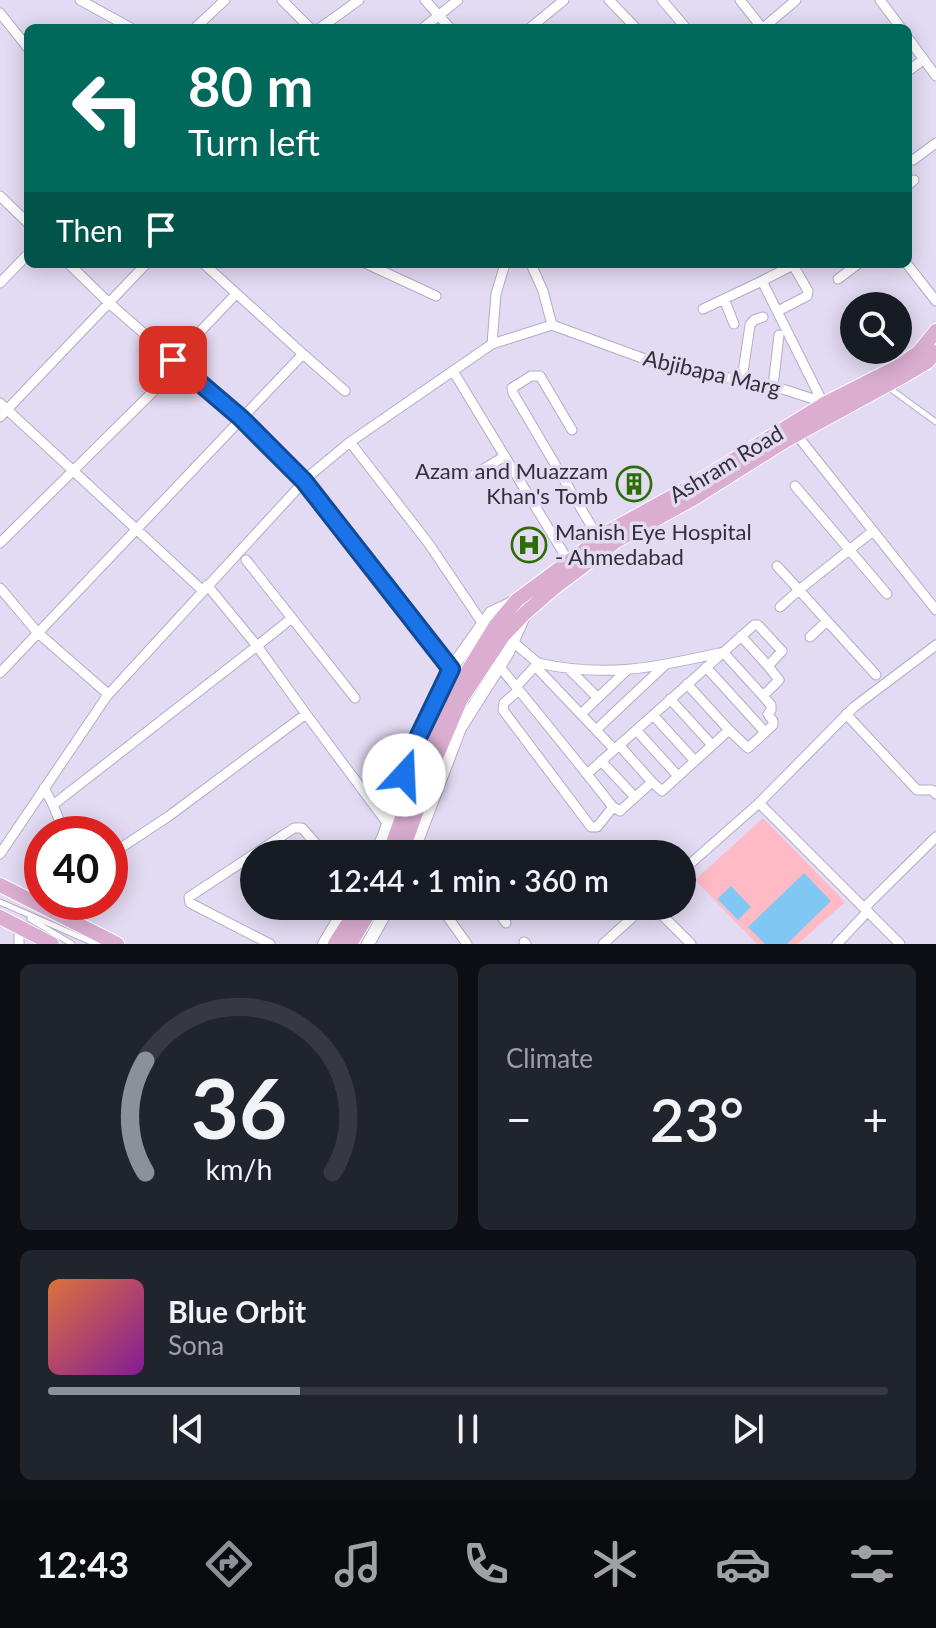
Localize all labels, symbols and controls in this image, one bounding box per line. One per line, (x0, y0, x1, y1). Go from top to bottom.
text: 80 m (188, 52, 313, 119)
icon: left (56, 56, 160, 160)
text: Turn left (188, 120, 320, 164)
icon: arrive (139, 208, 183, 252)
text: Then (56, 212, 123, 248)
map controls (840, 292, 912, 364)
button: search (840, 292, 912, 364)
pin (139, 326, 207, 394)
icon: arrive (151, 338, 195, 382)
street label: Abjibapa Marg (641, 344, 783, 401)
street label: Ashram Road (664, 419, 788, 508)
place label: Azam and Muazzam Khan's Tomb (415, 457, 608, 509)
building icon: Azam and Muazzam Khan's Tomb (615, 465, 653, 503)
place label: Manish Eye Hospital - Ahmedabad (555, 518, 752, 570)
hospital icon: Manish Eye Hospital - Ahmedabad (510, 526, 548, 564)
position arrow (362, 733, 446, 817)
speed limit sign: 40 (24, 816, 128, 920)
text: 12:44 · 1 min · 360 m (327, 862, 609, 898)
text: Climate (506, 1042, 593, 1074)
text: 36 (191, 1057, 287, 1157)
text: 23° (650, 1083, 744, 1155)
text: − (506, 1093, 532, 1145)
text: + (862, 1093, 888, 1145)
text: km/h (206, 1152, 272, 1186)
text: Blue Orbit (168, 1293, 306, 1329)
text: Sona (168, 1329, 224, 1361)
icon: previous (166, 1407, 210, 1451)
icon: pause (446, 1407, 490, 1451)
icon: next (726, 1407, 770, 1451)
icon: directions (201, 1536, 257, 1592)
icon: music (330, 1536, 386, 1592)
icon: phone (458, 1536, 514, 1592)
icon: climate (587, 1536, 643, 1592)
icon: car (715, 1536, 771, 1592)
icon: filters (844, 1536, 900, 1592)
text: 12:43 (36, 1542, 129, 1586)

